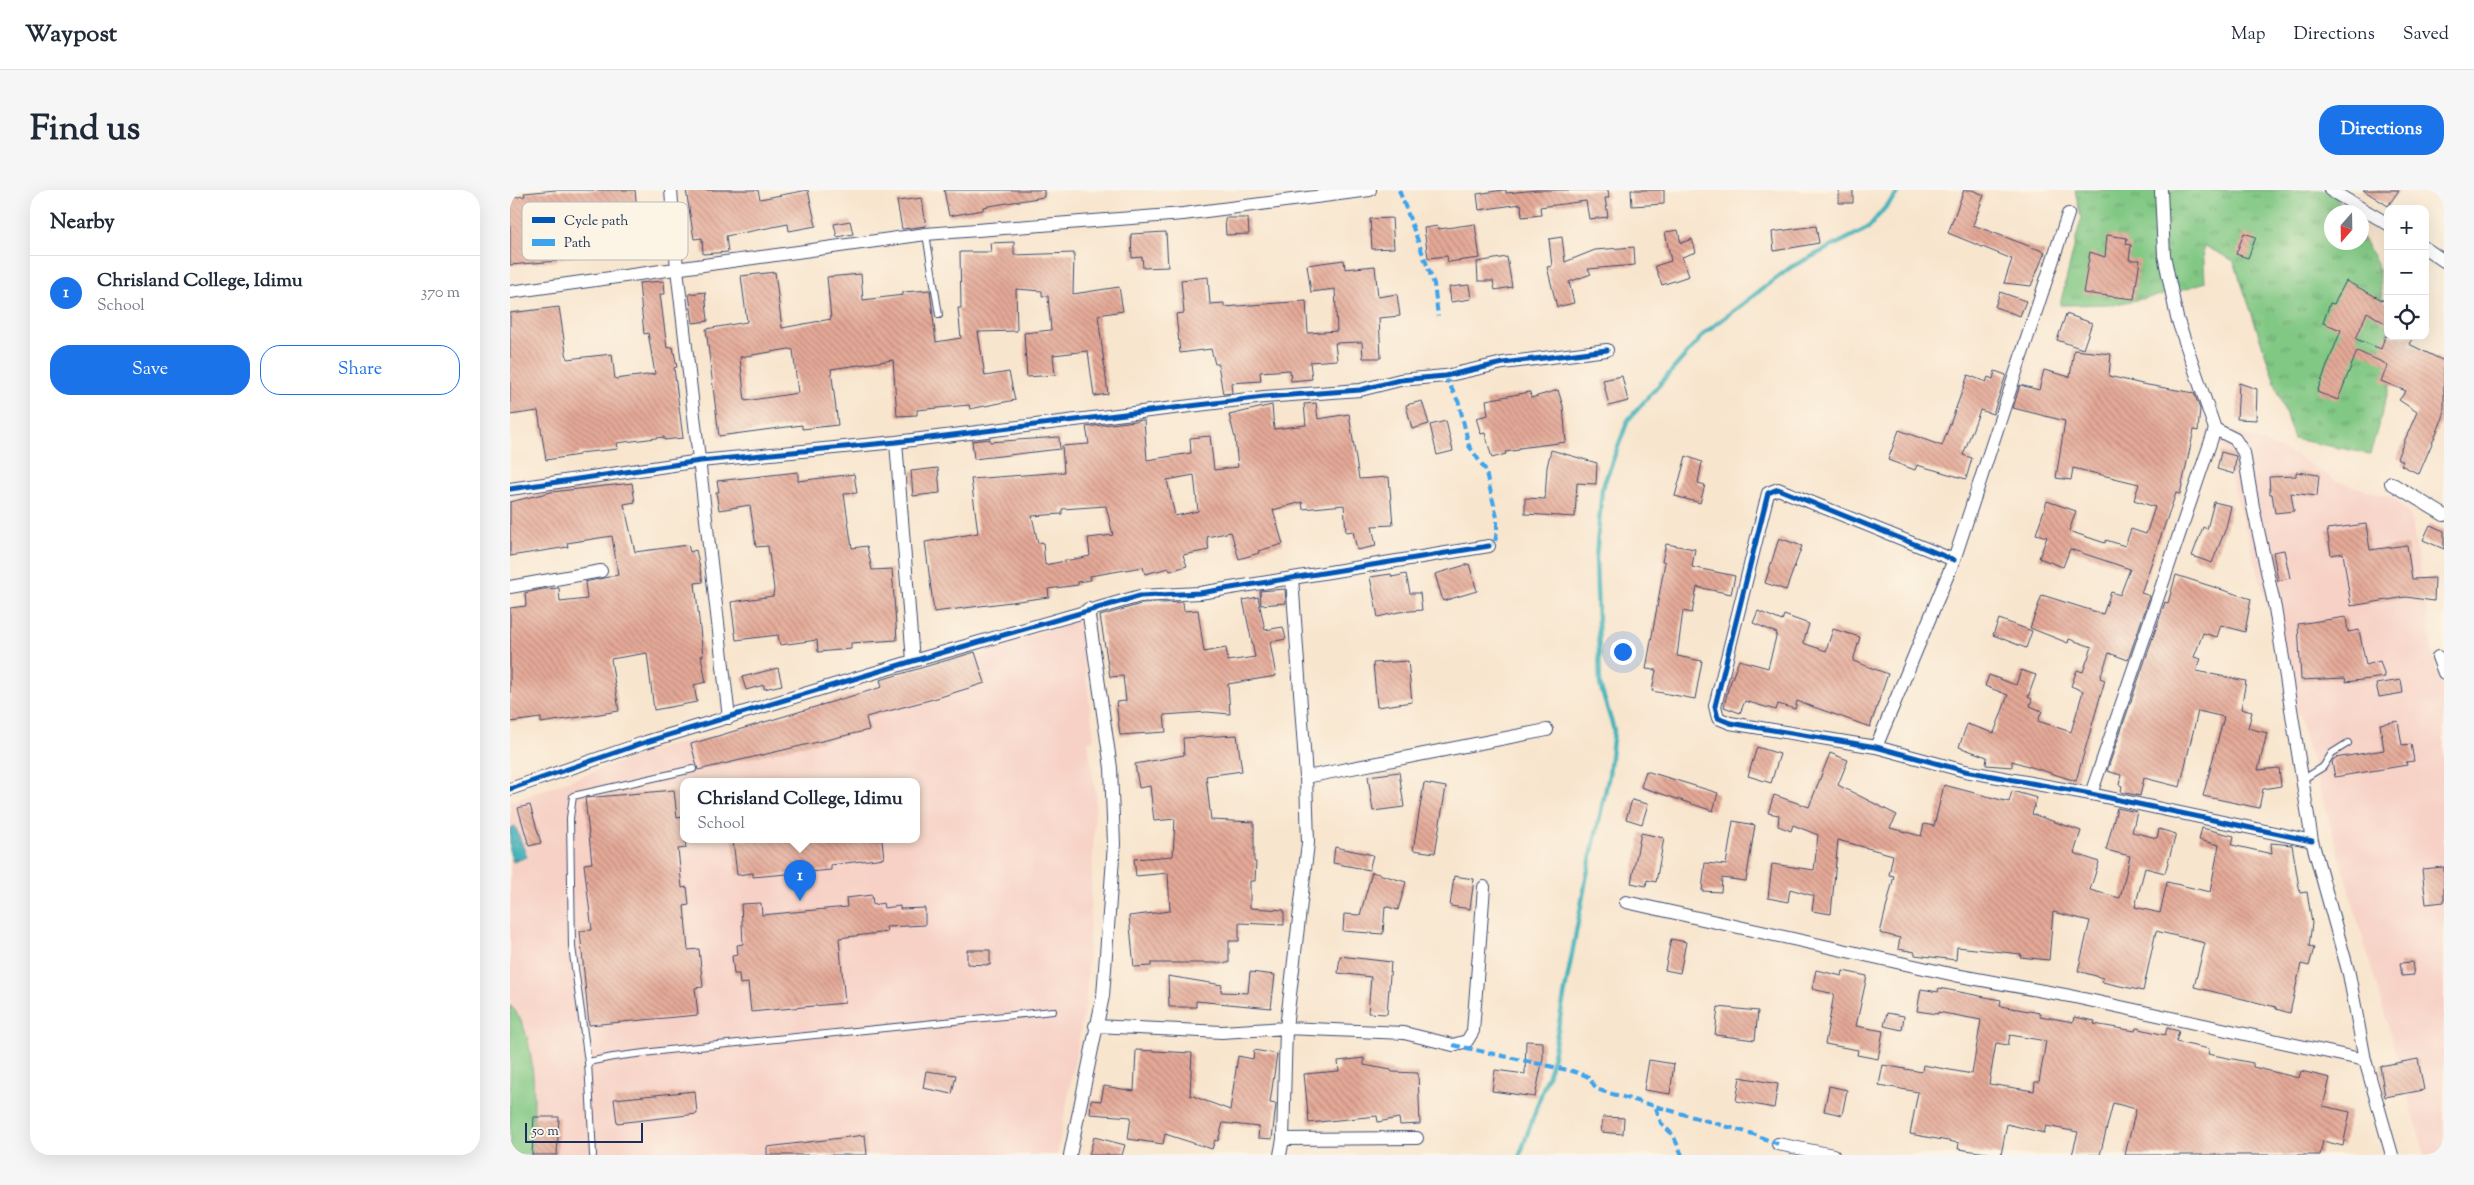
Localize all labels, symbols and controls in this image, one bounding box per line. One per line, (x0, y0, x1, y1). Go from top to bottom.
text: Waypost (25, 18, 117, 52)
text: Map (2231, 22, 2266, 48)
text: Directions (2294, 22, 2375, 48)
text: Saved (2403, 22, 2449, 48)
text: Find us (30, 105, 140, 156)
button: Directions (2319, 105, 2444, 155)
legend (522, 202, 688, 260)
north arrow (2324, 205, 2369, 250)
map controls (2384, 205, 2429, 340)
button: + (2384, 205, 2429, 250)
text: Nearby (50, 208, 115, 238)
text: Cycle path (564, 212, 628, 232)
text: Path (564, 234, 591, 254)
button: − (2384, 250, 2429, 295)
text: Chrisland College, Idimu (97, 268, 303, 295)
text: 1 (63, 282, 69, 305)
text: 370 m (421, 282, 460, 305)
text: School (97, 295, 145, 318)
button: locate (2384, 295, 2429, 340)
button: Save (50, 345, 250, 395)
button: Share (260, 345, 460, 395)
your location (1610, 639, 1636, 665)
popup (680, 778, 920, 843)
text: Chrisland College, Idimu (697, 786, 903, 813)
text: School (697, 813, 745, 836)
pin: 1 (784, 860, 816, 901)
scale bar (525, 1120, 642, 1143)
text: 50 m (532, 1122, 559, 1142)

